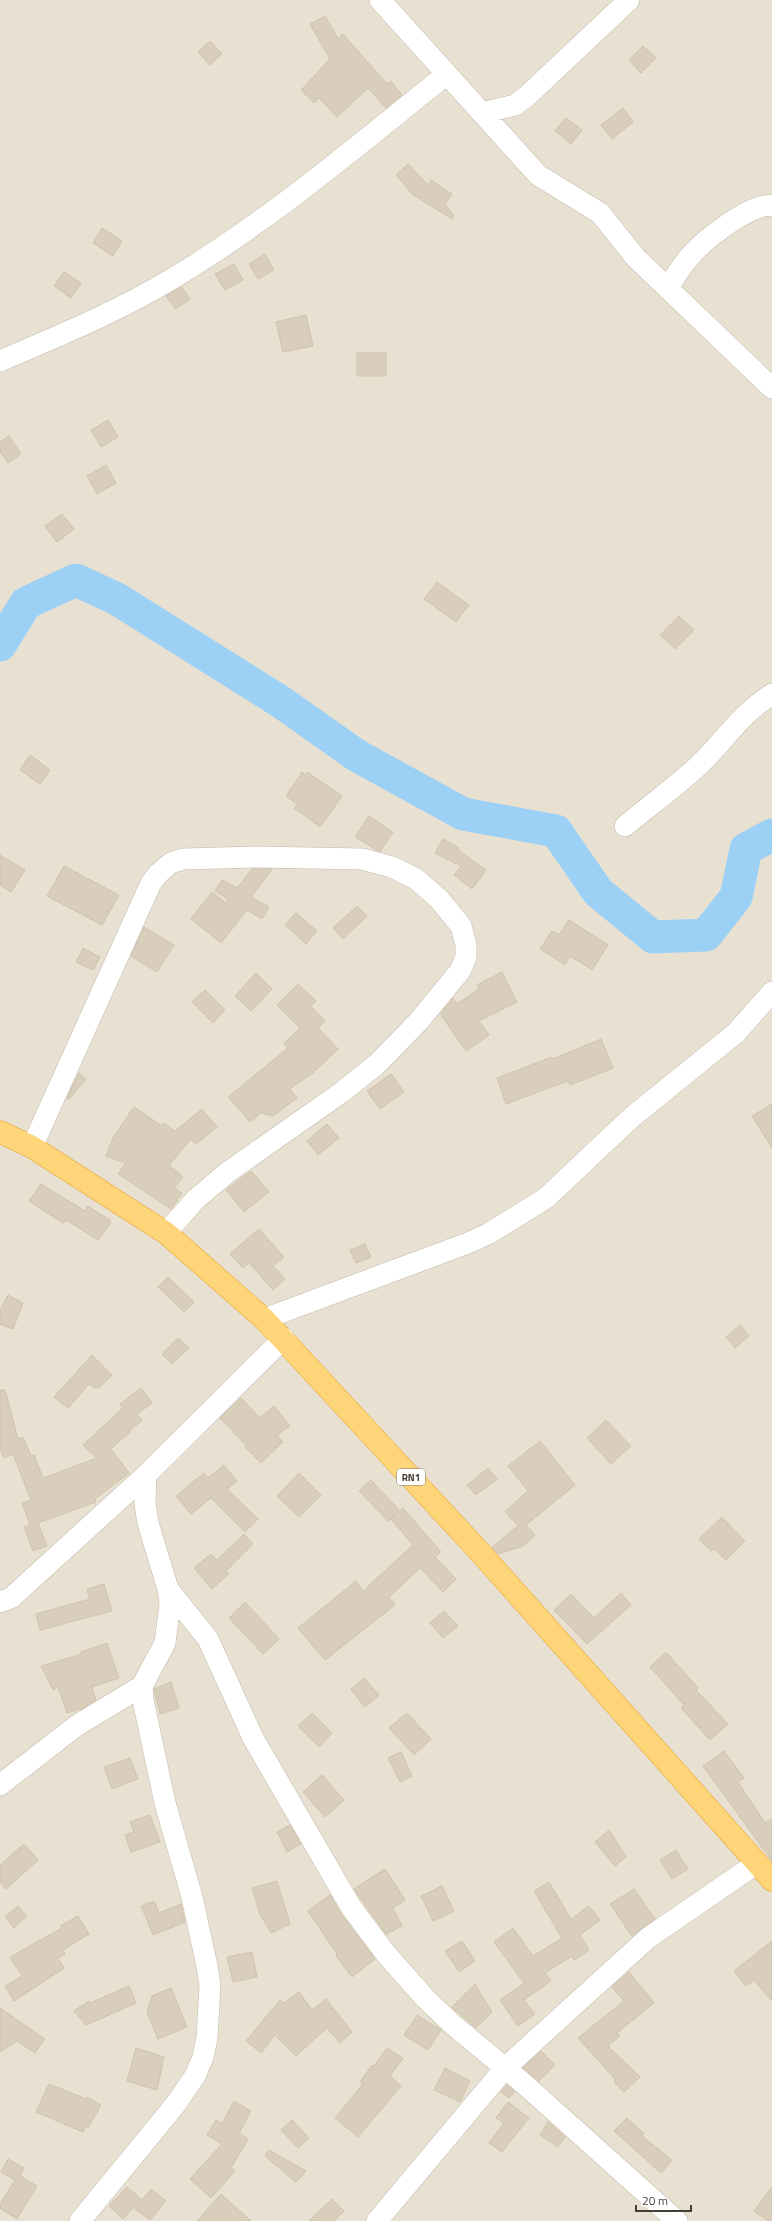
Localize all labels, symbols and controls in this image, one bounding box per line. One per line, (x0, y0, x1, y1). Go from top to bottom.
road number: RN1 (397, 1469, 425, 1485)
scale bar (636, 2187, 691, 2213)
text: 20 m (642, 2191, 668, 2210)

